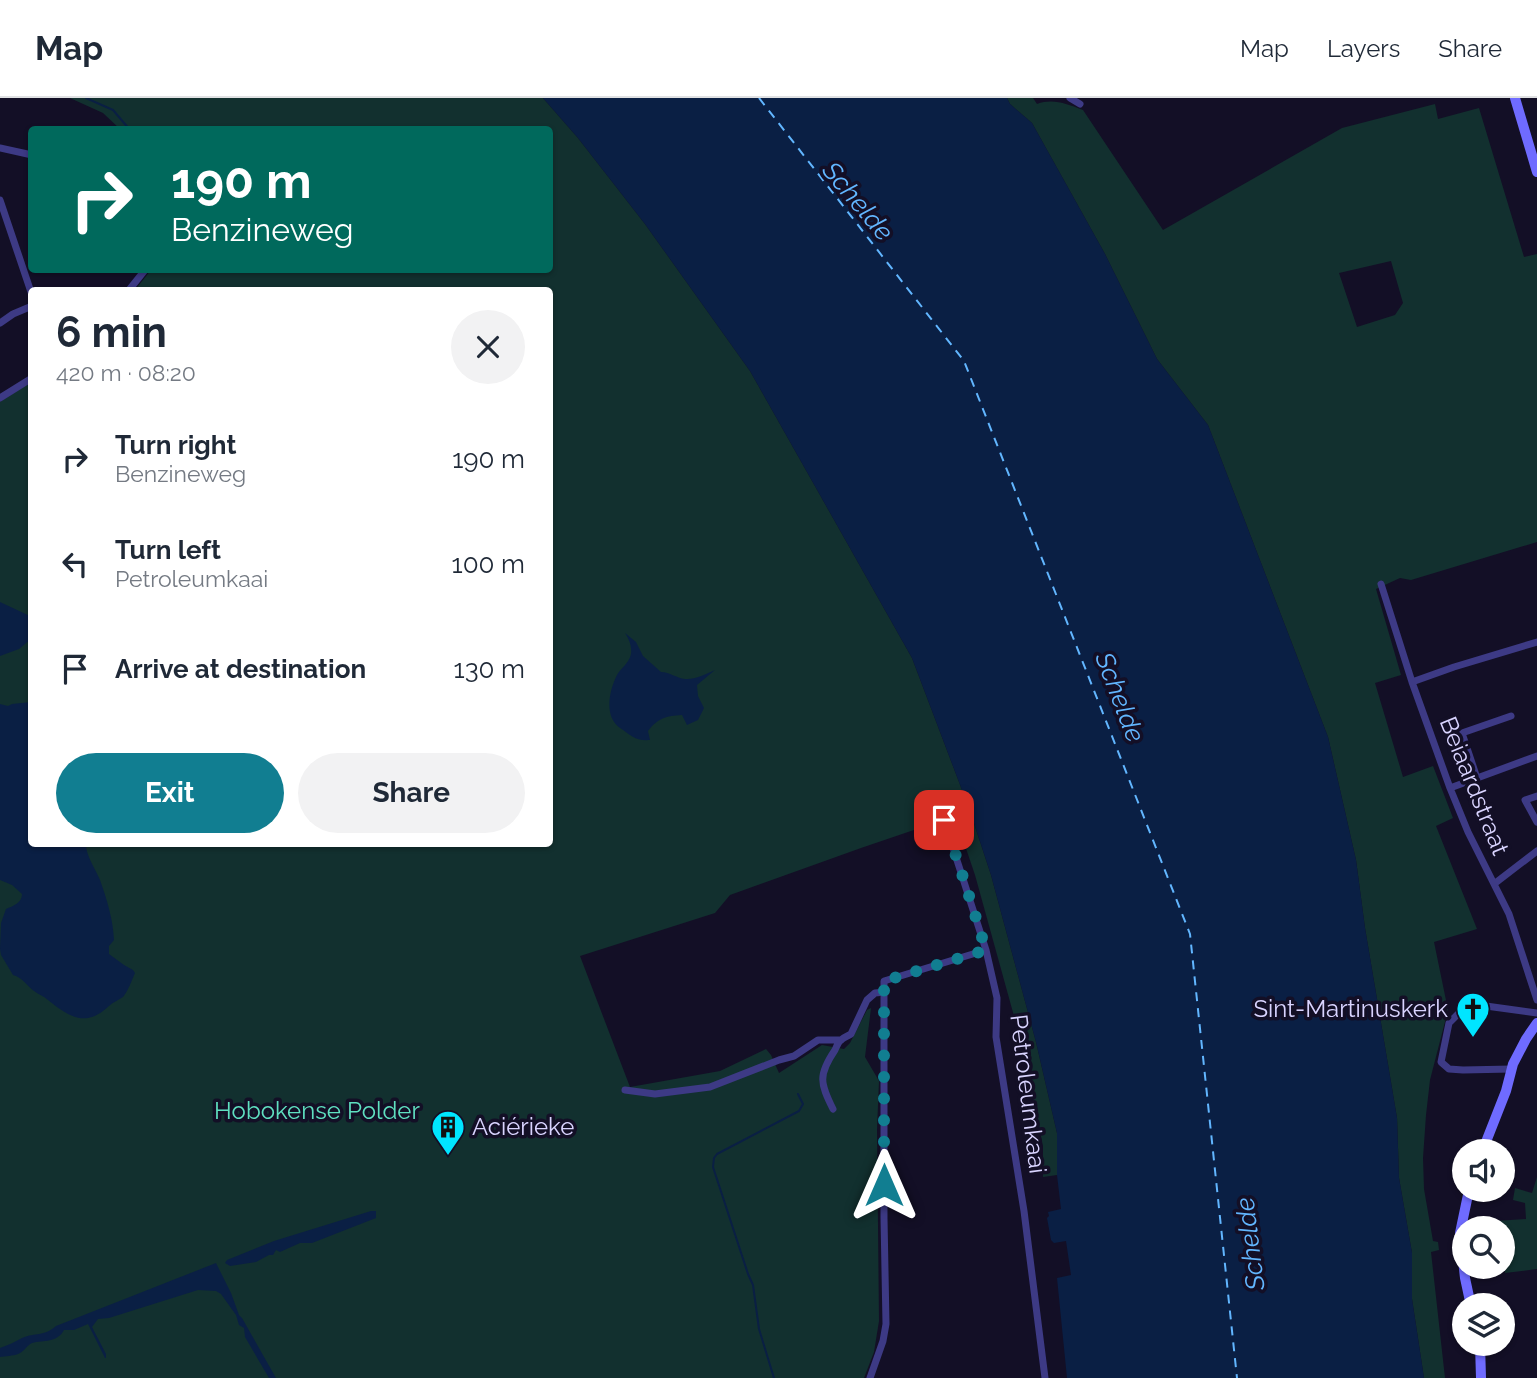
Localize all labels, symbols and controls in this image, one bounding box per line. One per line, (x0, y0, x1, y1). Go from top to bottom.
text: Map (35, 29, 103, 68)
text: Map (1240, 34, 1289, 63)
text: Layers (1327, 34, 1400, 63)
text: Share (1438, 34, 1502, 63)
text: 190 m (171, 152, 312, 209)
icon: right (56, 154, 147, 245)
water label: Schelde (816, 155, 900, 247)
text: Benzineweg (171, 211, 353, 248)
text: 6 min (56, 308, 167, 357)
button: close (451, 310, 525, 384)
text: 420 m · 08:20 (56, 359, 196, 386)
text: Turn right (115, 430, 236, 460)
icon: right (56, 440, 94, 478)
text: 190 m (452, 444, 525, 474)
text: Benzineweg (115, 460, 246, 487)
text: Turn left (115, 535, 221, 565)
icon: left (56, 545, 94, 583)
text: 100 m (452, 549, 525, 579)
text: Petroleumkaai (115, 565, 268, 592)
water label: Schelde (1089, 647, 1151, 746)
icon: arrive (56, 650, 94, 688)
text: Arrive at destination (115, 654, 366, 684)
text: 130 m (454, 654, 525, 684)
street label: Beiaardstraat (1434, 712, 1515, 859)
button: Exit (56, 753, 284, 833)
button: Share (298, 753, 525, 833)
pin (914, 790, 974, 850)
icon: arrive (925, 801, 963, 839)
church icon: Sint-Martinuskerk (1454, 990, 1492, 1039)
place label: Sint-Martinuskerk (1253, 994, 1448, 1023)
street label: Petroleumkaai (1004, 1013, 1053, 1175)
park label: Hobokense Polder (214, 1096, 420, 1125)
building icon: Aciérieke (429, 1108, 467, 1157)
place label: Aciérieke (472, 1112, 574, 1141)
map controls (1452, 1139, 1515, 1356)
button: sound (1452, 1139, 1515, 1202)
position arrow (847, 1148, 921, 1222)
water label: Schelde (1229, 1196, 1271, 1293)
button: search (1452, 1216, 1515, 1279)
button: layers (1452, 1293, 1515, 1356)

